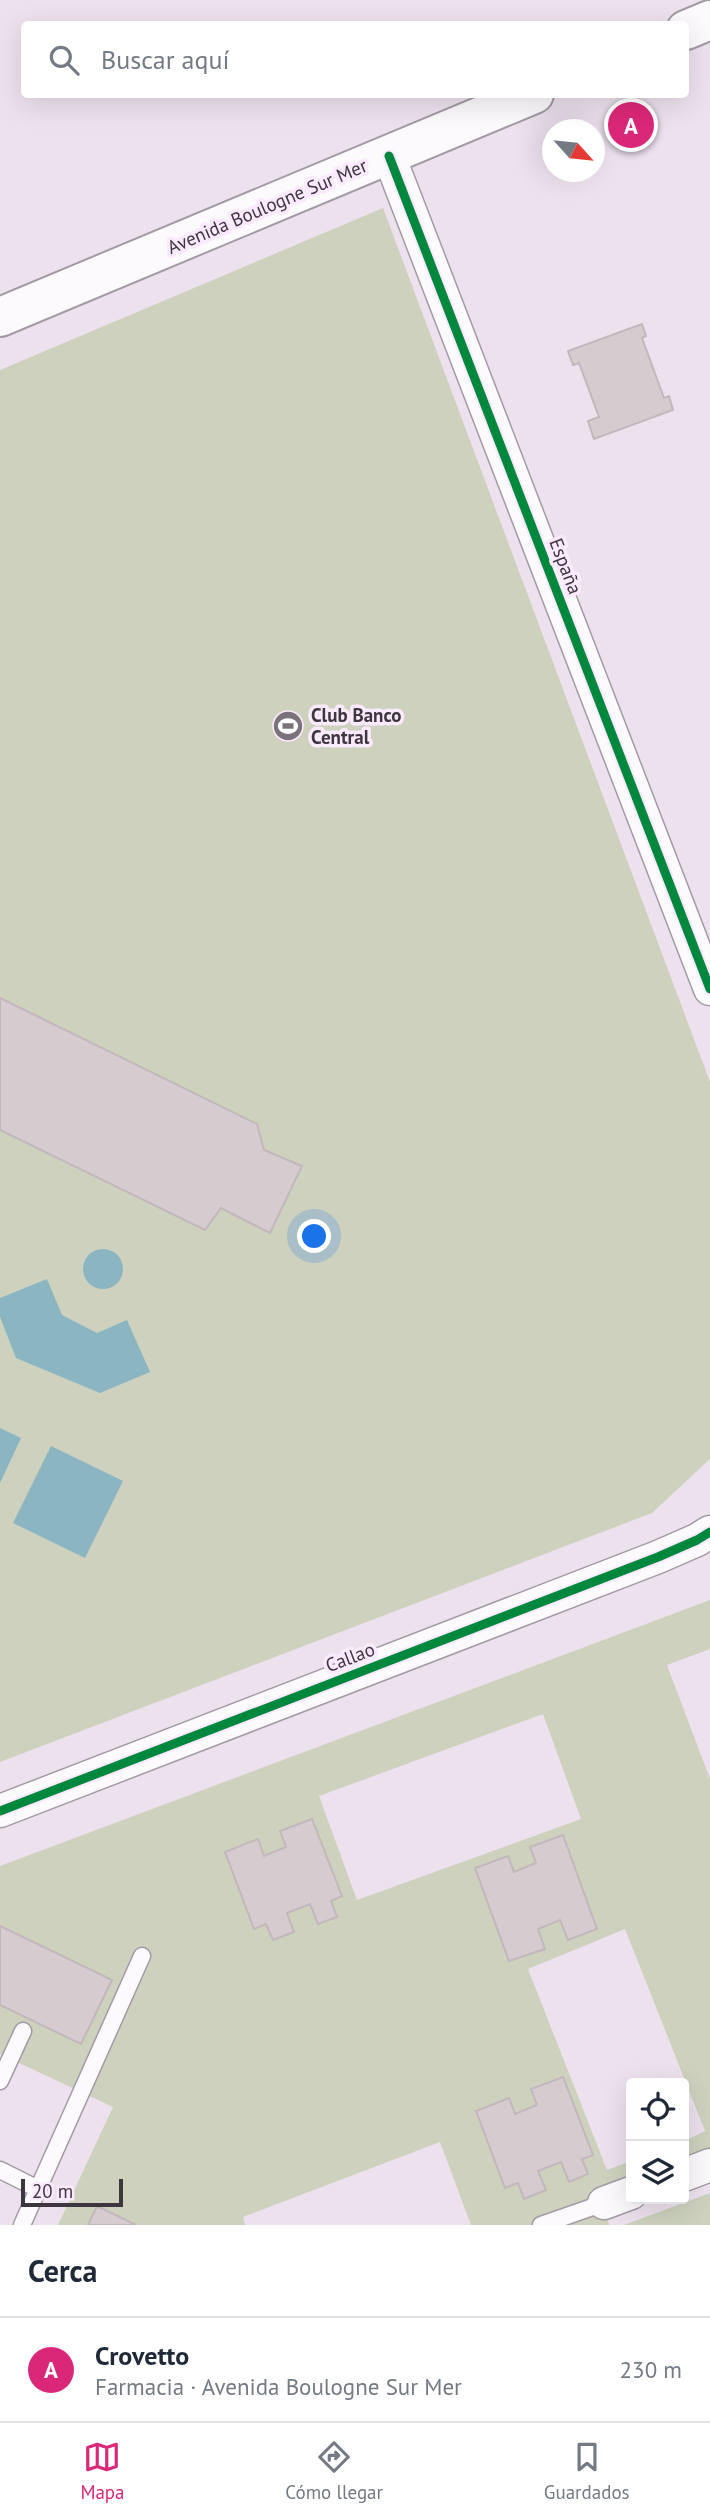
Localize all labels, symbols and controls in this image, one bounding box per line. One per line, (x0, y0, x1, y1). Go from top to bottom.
search box (21, 21, 689, 98)
icon: search (45, 41, 83, 79)
text: Buscar aquí (101, 43, 229, 76)
pin: A (608, 99, 654, 151)
north arrow (542, 119, 605, 182)
street label: Avenida Boulogne Sur Mer (163, 153, 371, 259)
street label: España (544, 535, 588, 597)
place label: Club Banco Central (311, 703, 402, 749)
sports icon: Club Banco Central (271, 709, 305, 743)
your location (297, 1219, 331, 1253)
street label: Callao (322, 1637, 378, 1677)
map controls (626, 2078, 689, 2204)
button: locate (626, 2078, 689, 2141)
button: layers (626, 2141, 689, 2204)
scale bar (21, 2176, 122, 2208)
text: 20 m (32, 2179, 73, 2203)
text: Cerca (28, 2251, 97, 2290)
text: Crovetto (95, 2339, 189, 2372)
text: A (44, 2355, 58, 2384)
text: 230 m (620, 2355, 682, 2384)
text: Farmacia · Avenida Boulogne Sur Mer (95, 2372, 462, 2401)
tab: Mapa (80, 2438, 125, 2504)
tab: Cómo llegar (285, 2438, 383, 2504)
tab: Guardados (544, 2438, 630, 2504)

